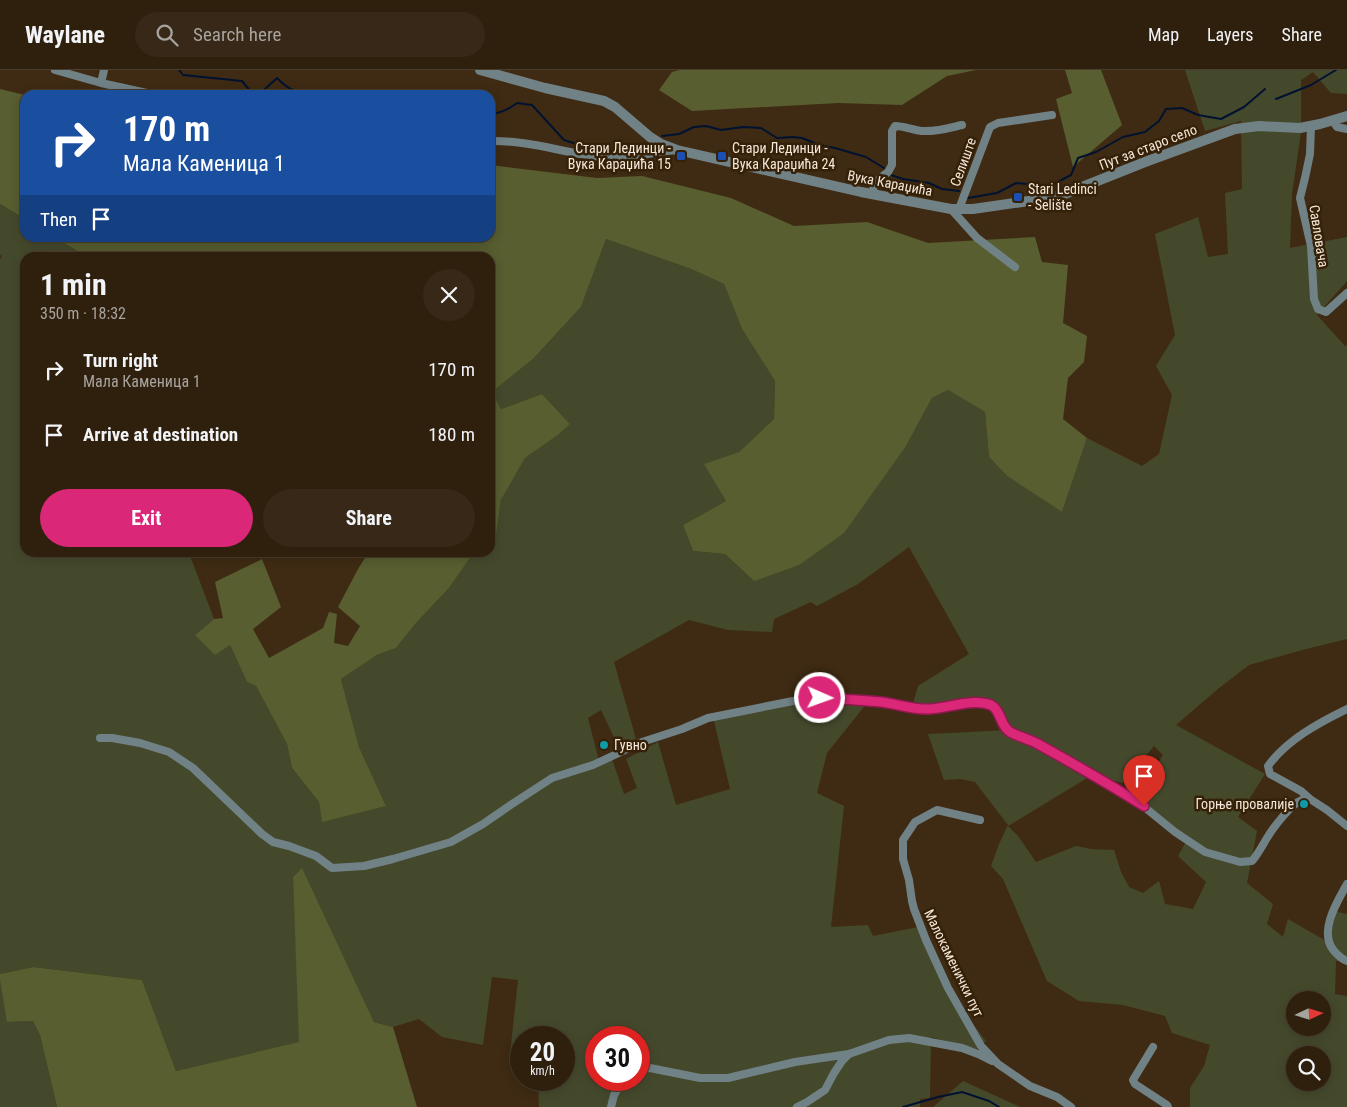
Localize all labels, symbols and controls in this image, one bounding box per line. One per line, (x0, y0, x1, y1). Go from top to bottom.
search box (135, 12, 485, 57)
text: Waylane (25, 21, 105, 49)
icon: search (153, 21, 181, 49)
text: Search here (193, 23, 281, 46)
text: Map (1148, 24, 1179, 45)
text: Layers (1207, 24, 1254, 45)
text: Share (1282, 24, 1322, 45)
text: 170 m (123, 109, 210, 150)
icon: right (40, 110, 105, 175)
street label: Пут за старо село (1097, 121, 1199, 173)
street label: Селиште (947, 135, 979, 189)
place label: Стари Лединци - Вука Караџића 15 (568, 140, 672, 172)
place label: Стари Лединци - Вука Караџића 24 (732, 140, 835, 172)
marker: Стари Лединци - Вука Караџића 15 (675, 150, 687, 162)
marker: Стари Лединци - Вука Караџића 24 (716, 150, 728, 162)
text: Мала Каменица 1 (123, 151, 285, 176)
street label: Вука Караџића (846, 167, 934, 199)
place label: Stari Ledinci - Selište (1028, 181, 1097, 213)
marker: Stari Ledinci - Selište (1012, 191, 1024, 203)
street label: Савловача (1306, 204, 1332, 268)
icon: arrive (87, 205, 115, 233)
text: Then (40, 208, 77, 231)
text: 1 min (40, 267, 107, 302)
button: close (423, 269, 475, 321)
text: 350 m · 18:32 (40, 304, 126, 323)
text: Turn right (83, 349, 158, 372)
icon: right (40, 356, 68, 384)
text: 170 m (428, 358, 475, 381)
text: Мала Каменица 1 (83, 372, 201, 391)
icon: arrive (40, 421, 68, 449)
text: Arrive at destination (83, 423, 238, 446)
text: 180 m (428, 423, 475, 446)
button: Exit (40, 489, 253, 547)
button: Share (263, 489, 475, 547)
position arrow (793, 671, 845, 723)
place label: Гувно (614, 737, 647, 753)
marker: Гувно (598, 739, 610, 751)
pin (1123, 755, 1165, 806)
icon: arrive (1130, 762, 1158, 790)
place label: Горње провалије (1196, 796, 1294, 812)
marker: Горње провалије (1298, 798, 1310, 810)
street label: Малокаменички пут (921, 907, 987, 1019)
north arrow (1286, 991, 1331, 1036)
map controls (1286, 991, 1331, 1091)
speed limit sign: 30 (585, 1026, 650, 1091)
text: 20 (530, 1038, 555, 1067)
button: search (1286, 1046, 1331, 1091)
text: km/h (530, 1064, 555, 1078)

